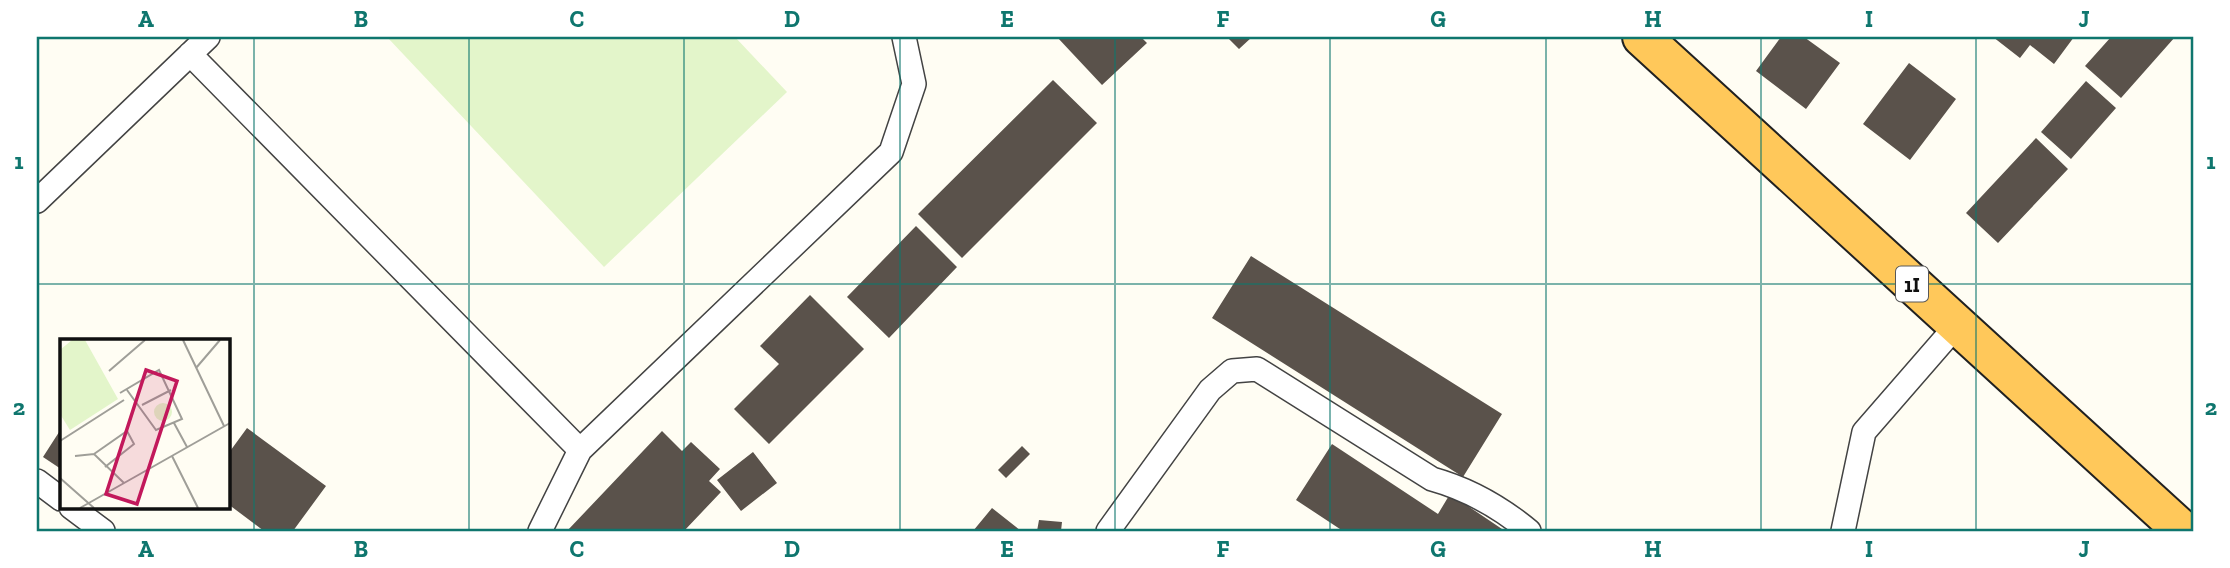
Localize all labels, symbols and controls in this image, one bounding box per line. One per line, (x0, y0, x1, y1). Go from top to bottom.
text: A (138, 5, 154, 33)
text: B (354, 5, 368, 33)
text: C (570, 5, 584, 33)
text: D (784, 5, 800, 33)
text: E (1000, 5, 1014, 33)
text: F (1216, 5, 1230, 33)
text: G (1430, 5, 1446, 33)
text: H (1644, 5, 1662, 33)
text: I (1865, 5, 1873, 33)
text: J (2078, 5, 2090, 33)
text: 1 (14, 147, 24, 175)
text: 1 (2206, 147, 2216, 175)
road number: 1I (1896, 266, 1928, 302)
inset map (60, 339, 229, 508)
text: 2 (13, 393, 25, 421)
text: 2 (2205, 393, 2217, 421)
text: A (138, 535, 154, 563)
text: B (354, 535, 368, 563)
text: C (570, 535, 584, 563)
text: D (784, 535, 800, 563)
text: E (1000, 535, 1014, 563)
text: F (1216, 535, 1230, 563)
text: G (1430, 535, 1446, 563)
text: H (1644, 535, 1662, 563)
text: I (1865, 535, 1873, 563)
text: J (2078, 535, 2090, 563)

